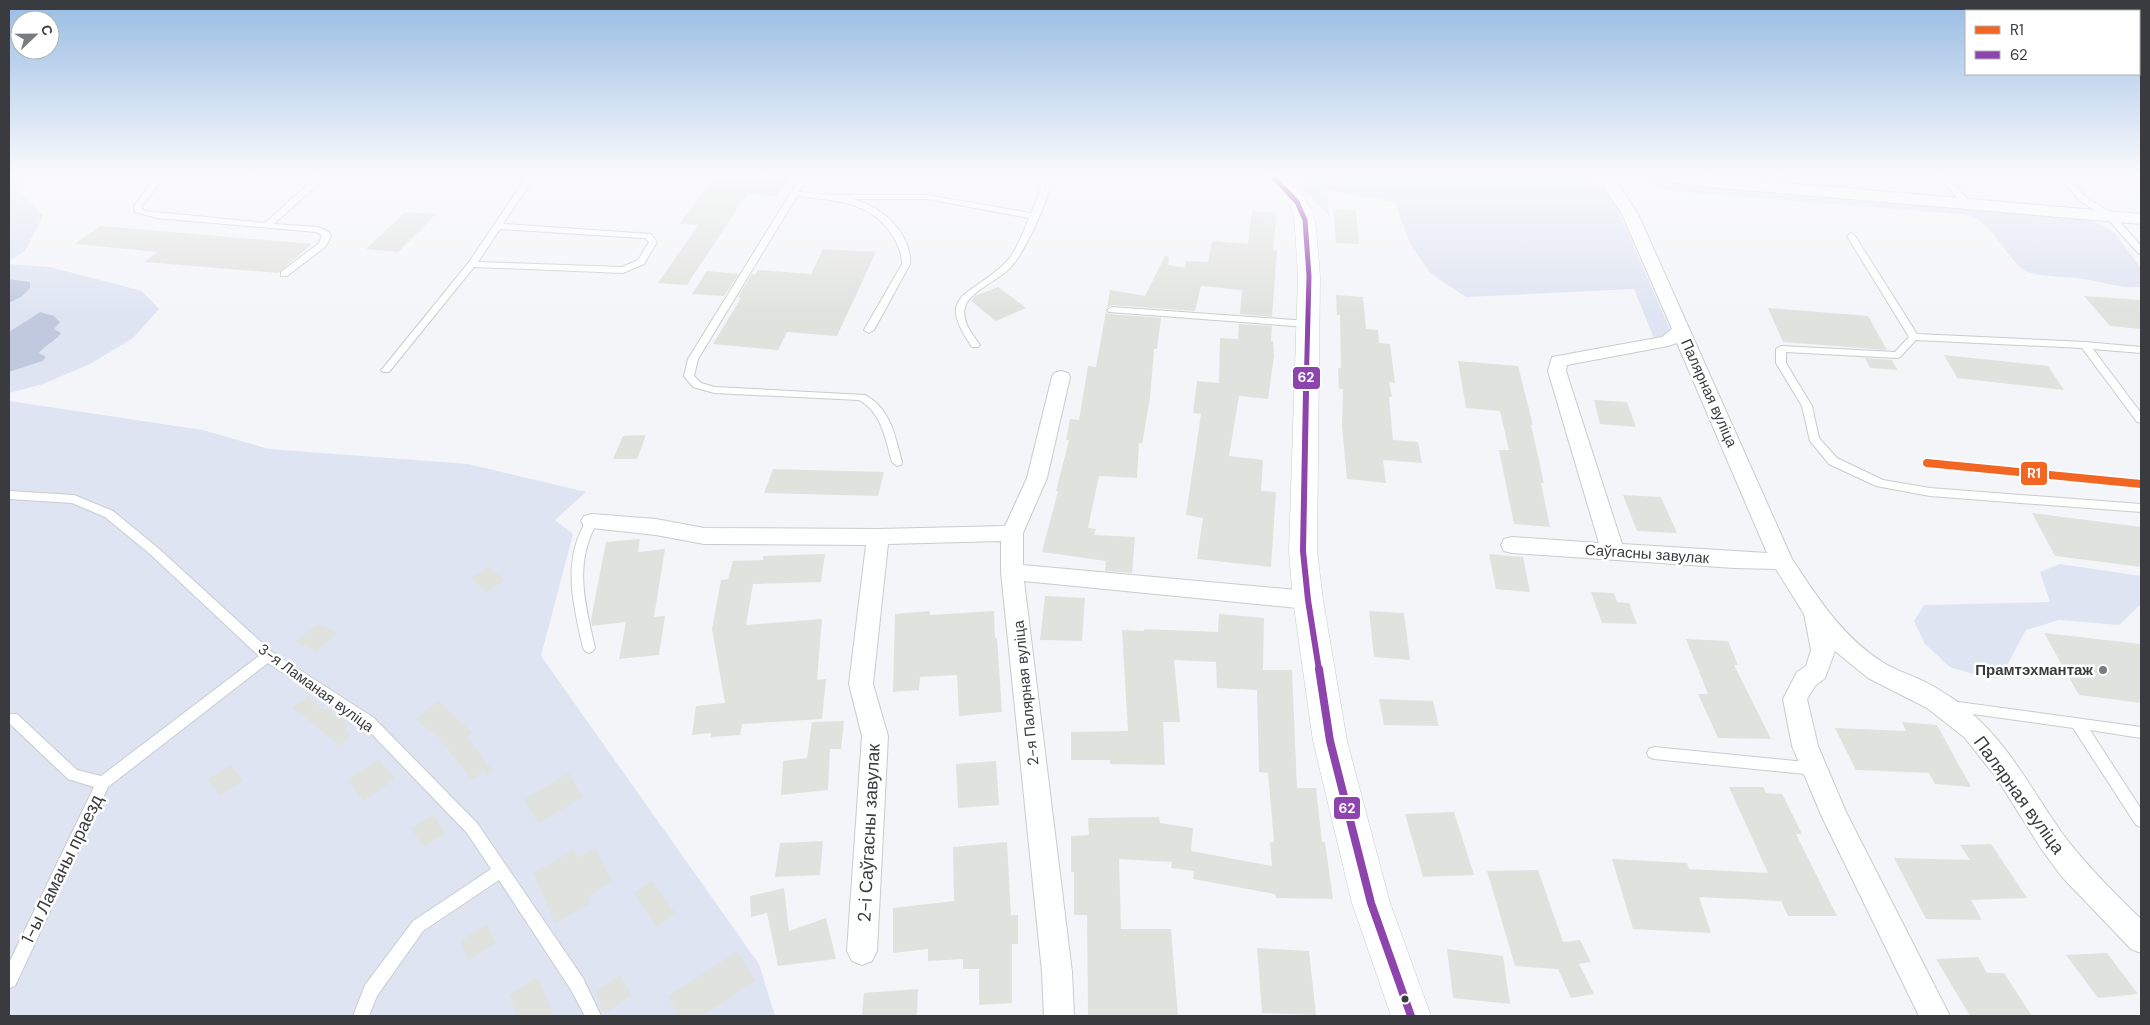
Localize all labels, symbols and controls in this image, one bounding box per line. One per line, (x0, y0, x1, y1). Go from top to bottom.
north arrow (10, 10, 60, 60)
legend (1965, 10, 2140, 75)
text: R1 (2010, 20, 2024, 40)
text: С (37, 22, 57, 38)
text: 62 (2010, 45, 2028, 65)
street label: Палярная вуліца (1676, 336, 1742, 451)
line badge: 62 (1292, 366, 1321, 390)
text: 62 (1298, 368, 1314, 386)
line badge: R1 (2020, 461, 2048, 486)
text: R1 (2027, 464, 2041, 482)
street label: Саўгасны завулак (1584, 540, 1710, 568)
street label: 2-я Палярная вуліца (1008, 619, 1044, 767)
street label: 3-я Ламаная вуліца (254, 639, 378, 737)
place label: Прамтэхмантаж (1975, 660, 2093, 680)
marker: Прамтэхмантаж (2097, 664, 2109, 676)
street label: Палярная вуліца (1968, 731, 2071, 860)
street label: 2-і Саўгасны завулак (852, 743, 886, 923)
street label: 1-ы Ламаны праезд (16, 790, 109, 947)
line badge: 62 (1333, 796, 1361, 820)
text: 62 (1339, 799, 1355, 817)
unlabelled marker (1400, 994, 1410, 1004)

